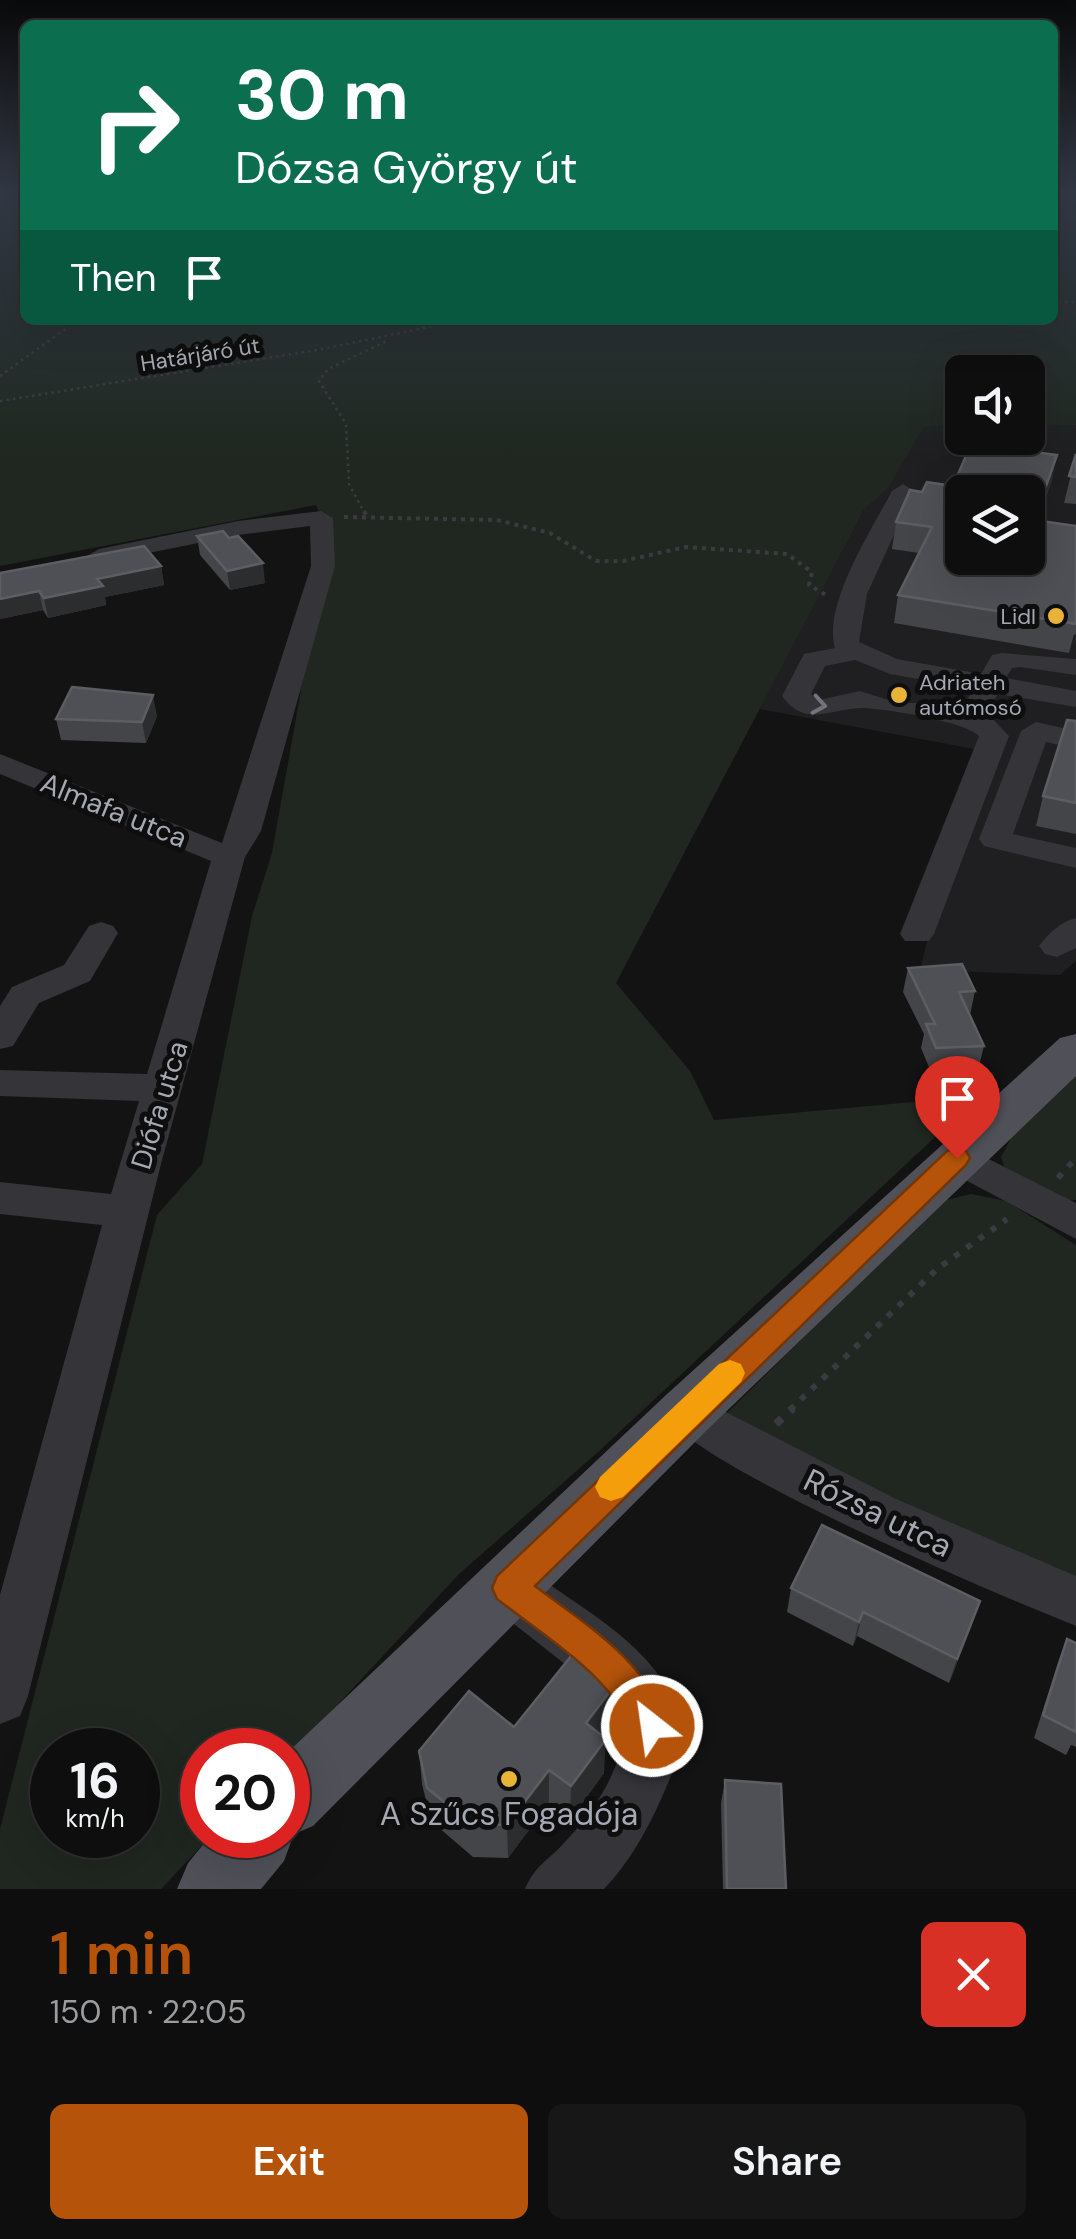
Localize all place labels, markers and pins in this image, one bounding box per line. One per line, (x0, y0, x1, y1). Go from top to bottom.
place label: Lidl (1000, 602, 1036, 631)
marker: Lidl (1045, 605, 1067, 627)
place label: Adriateh autómosó (919, 668, 1022, 722)
marker: Adriateh autómosó (888, 684, 910, 706)
pin (915, 1056, 1000, 1159)
marker: A Szűcs Fogadója (498, 1768, 520, 1790)
place label: A Szűcs Fogadója (380, 1793, 638, 1835)

